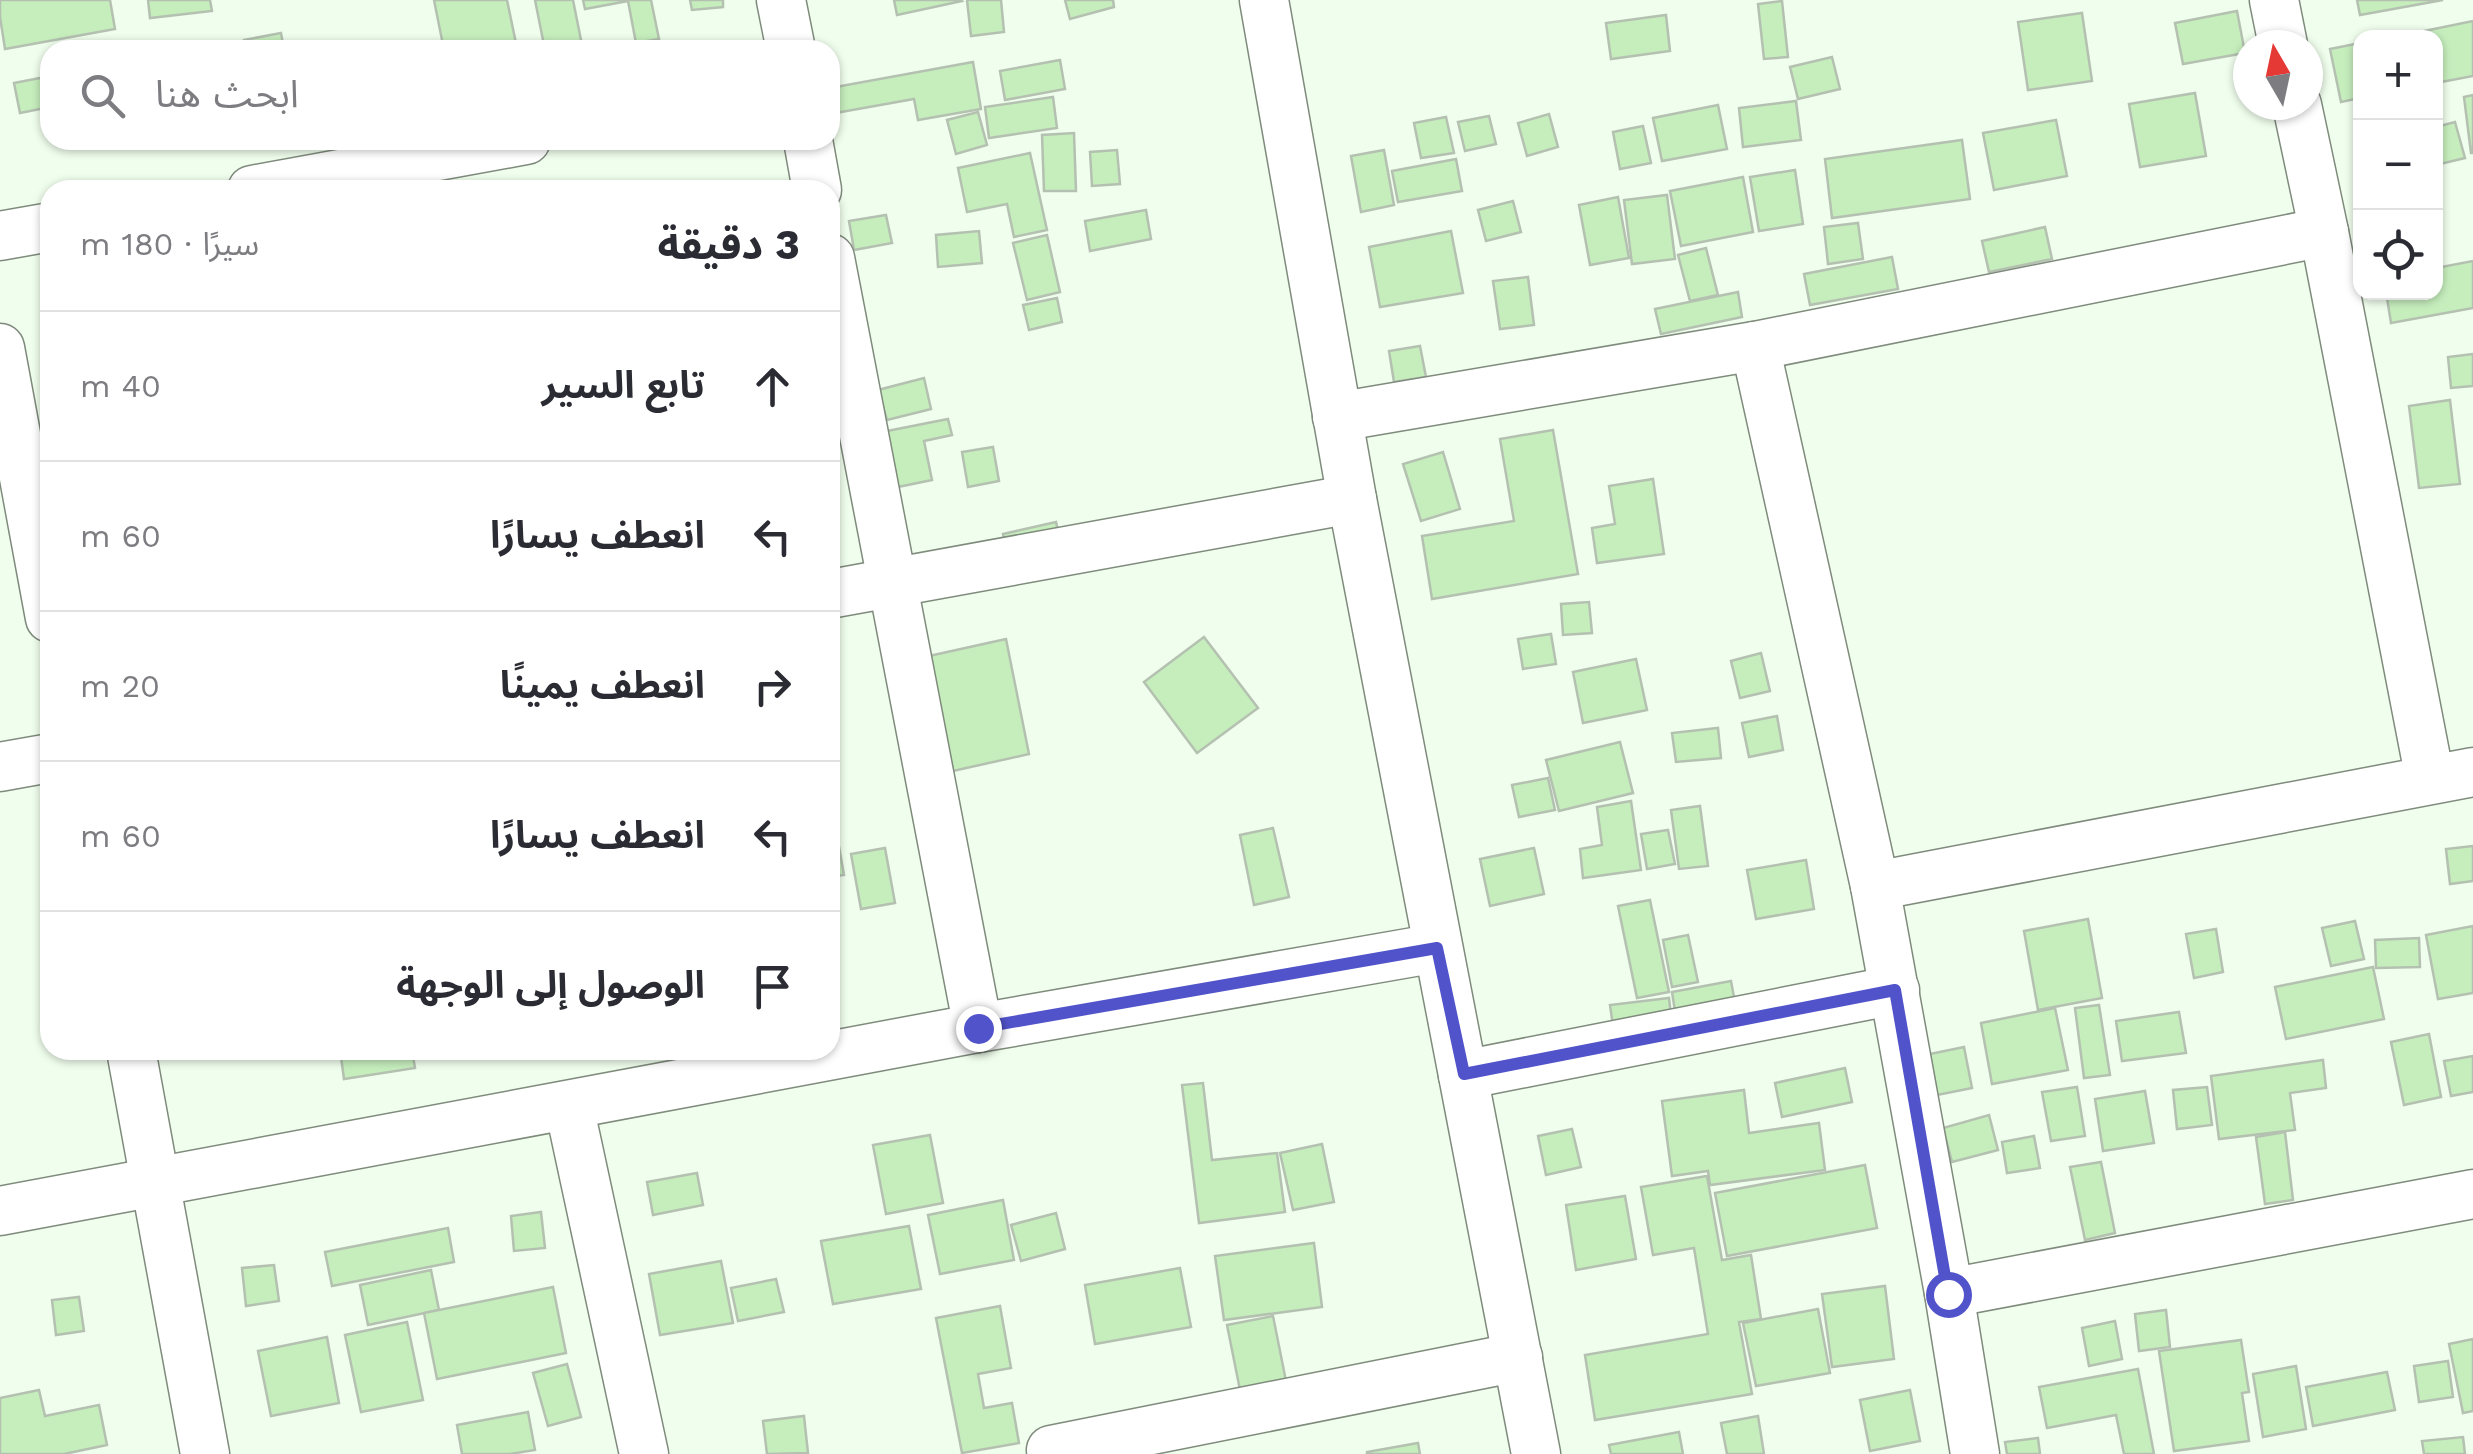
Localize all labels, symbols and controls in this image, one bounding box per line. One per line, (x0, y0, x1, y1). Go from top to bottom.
north arrow (2233, 30, 2323, 120)
map controls (2353, 30, 2443, 300)
button: + (2353, 30, 2443, 120)
search box (40, 40, 840, 150)
icon: search (75, 68, 130, 123)
text: ابحث هنا (155, 72, 299, 116)
button: − (2353, 120, 2443, 210)
button: locate (2353, 210, 2443, 300)
text: 3 دقيقة (657, 220, 800, 269)
text: سيرًا · 180 m (80, 225, 259, 263)
icon: ahead (745, 359, 800, 414)
text: تابع السير (542, 363, 705, 407)
text: 40 m (80, 367, 161, 405)
icon: left (745, 509, 800, 564)
text: انعطف يسارًا (490, 513, 705, 557)
text: 60 m (80, 517, 161, 555)
icon: right (745, 659, 800, 714)
text: انعطف يمينًا (500, 663, 705, 707)
text: 20 m (80, 667, 160, 705)
icon: left (745, 809, 800, 864)
text: انعطف يسارًا (490, 813, 705, 857)
text: 60 m (80, 817, 161, 855)
icon: arrive (745, 959, 800, 1014)
text: الوصول إلى الوجهة (396, 963, 705, 1007)
route end (956, 1006, 1002, 1052)
route start (1926, 1272, 1972, 1318)

